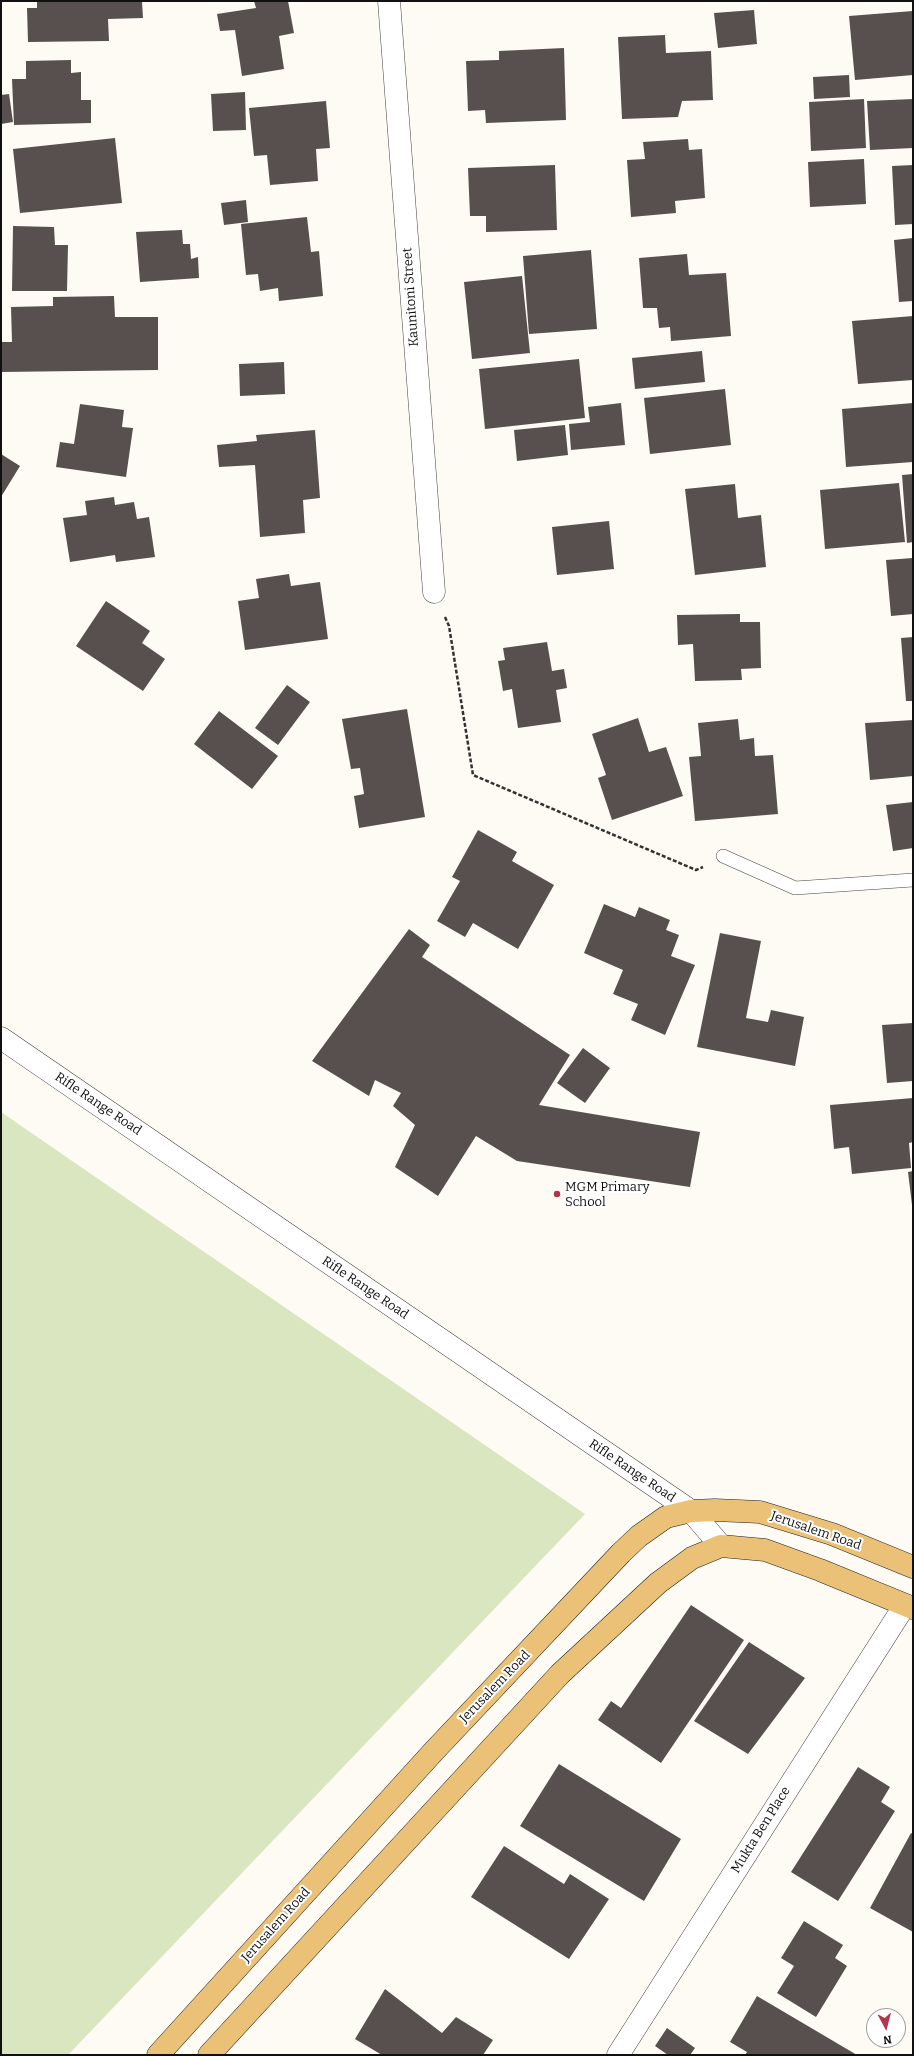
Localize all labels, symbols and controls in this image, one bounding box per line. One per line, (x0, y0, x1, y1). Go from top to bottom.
street label: Kaunitoni Street (400, 247, 422, 347)
street label: Rifle Range Road (52, 1069, 144, 1139)
place label: MGM Primary School (565, 1179, 650, 1210)
marker: MGM Primary School (552, 1189, 562, 1199)
street label: Rifle Range Road (319, 1253, 411, 1323)
street label: Rifle Range Road (586, 1436, 678, 1506)
street label: Jerusalem Road (769, 1508, 863, 1554)
street label: Jerusalem Road (456, 1648, 534, 1726)
street label: Mukta Ben Place (728, 1784, 794, 1876)
street label: Jerusalem Road (239, 1885, 313, 1965)
north arrow (866, 2008, 906, 2048)
text: N (882, 2032, 892, 2046)

